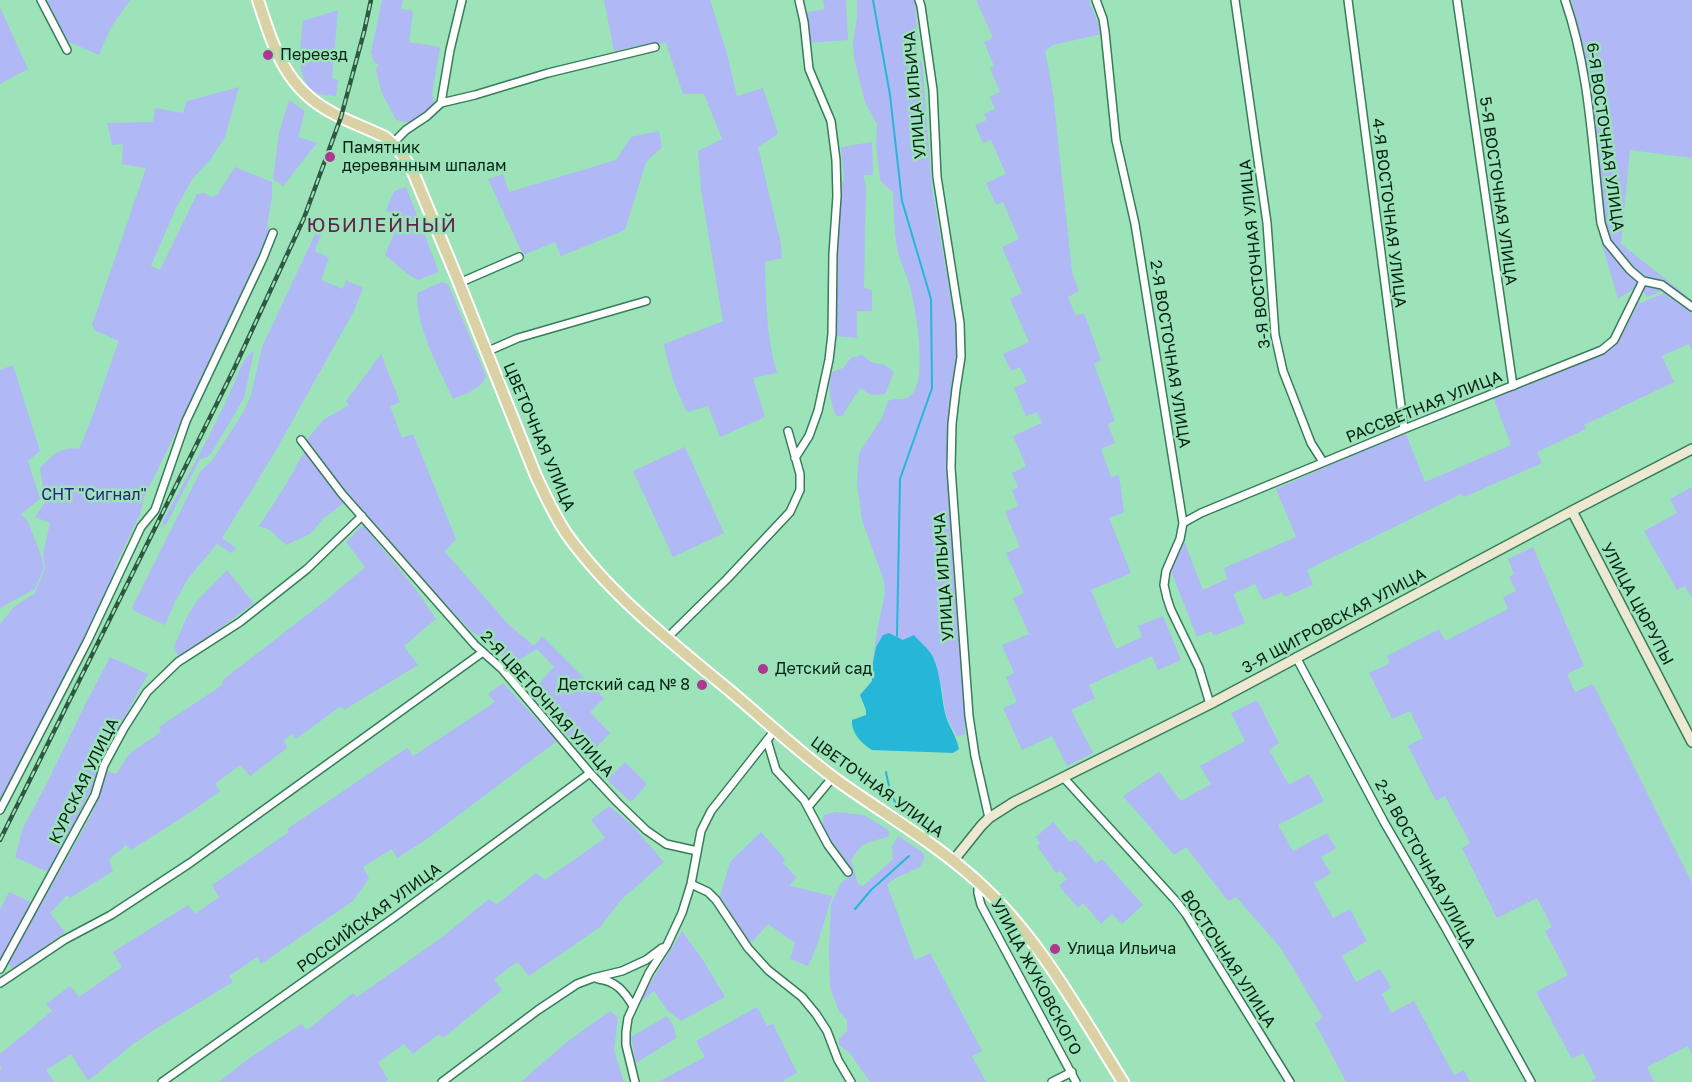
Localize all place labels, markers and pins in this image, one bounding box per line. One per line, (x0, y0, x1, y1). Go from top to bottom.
place label: Переезд (280, 45, 348, 65)
marker: Переезд (261, 48, 275, 62)
place label: Памятник деревянным шпалам (342, 138, 506, 176)
marker: Памятник деревянным шпалам (323, 150, 337, 164)
place label: Детский сад (775, 659, 872, 679)
marker: Детский сад (756, 662, 770, 676)
place label: Детский сад № 8 (558, 675, 690, 695)
marker: Детский сад № 8 (695, 678, 709, 692)
place label: Улица Ильича (1067, 939, 1176, 959)
marker: Улица Ильича (1048, 942, 1062, 956)

